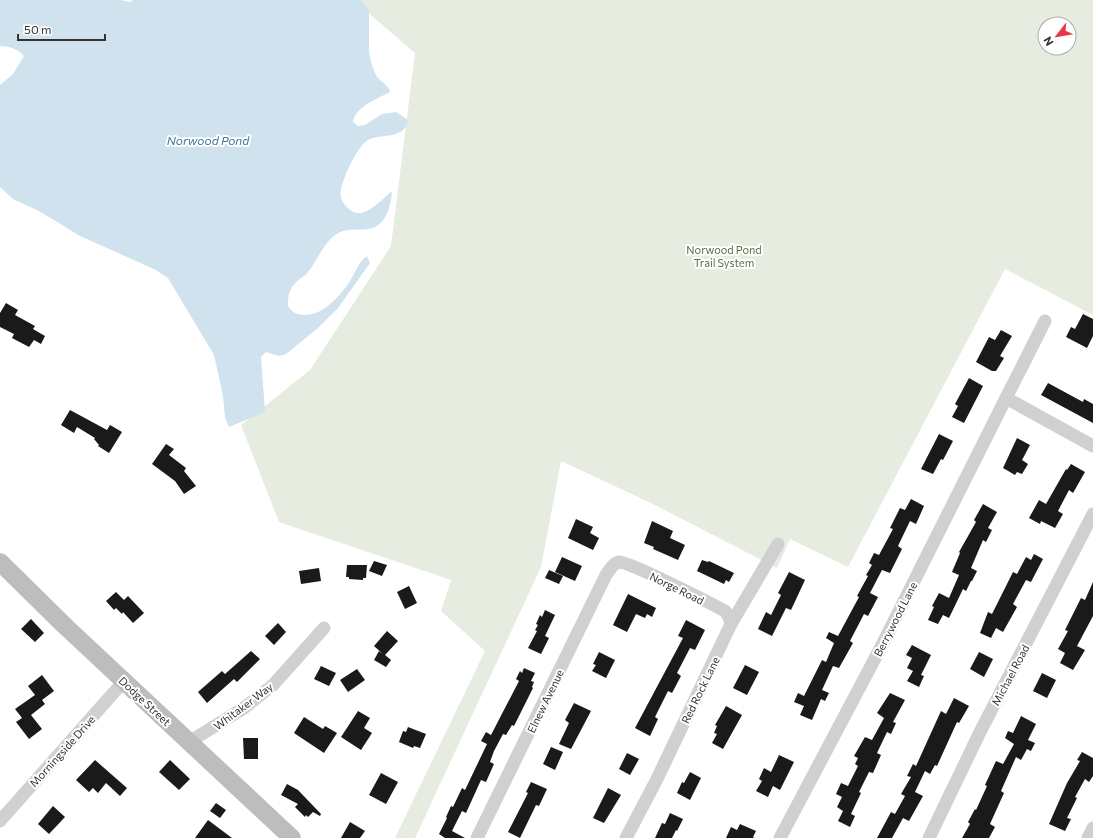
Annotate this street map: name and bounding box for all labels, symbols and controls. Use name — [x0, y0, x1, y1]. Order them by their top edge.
scale bar — [18, 16, 105, 42]
north arrow — [1037, 16, 1077, 56]
text: 50 m — [24, 22, 52, 36]
text: N — [1040, 35, 1056, 48]
water label: Norwood Pond — [167, 133, 250, 147]
park label: Norwood Pond Trail System — [686, 243, 762, 269]
street label: Norge Road — [648, 569, 706, 607]
street label: Berrywood Lane — [871, 579, 919, 658]
street label: Michael Road — [988, 642, 1032, 708]
street label: Red Rock Lane — [678, 654, 722, 725]
street label: Elnew Avenue — [524, 667, 566, 735]
street label: Dodge Street — [116, 674, 174, 729]
street label: Whitaker Way — [211, 679, 275, 732]
street label: Morningside Drive — [27, 712, 98, 789]

